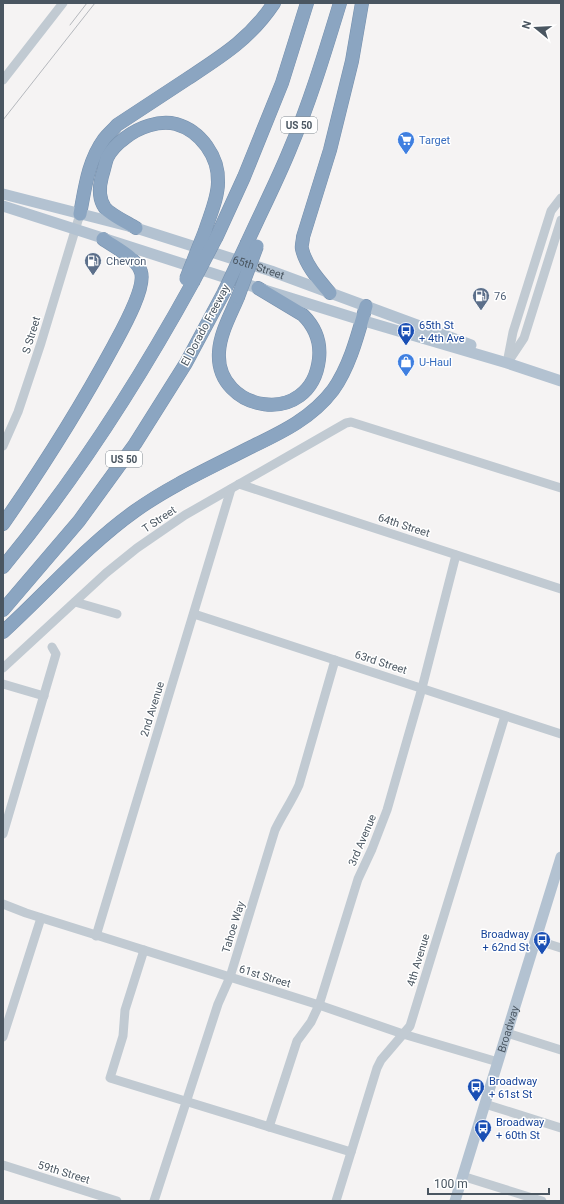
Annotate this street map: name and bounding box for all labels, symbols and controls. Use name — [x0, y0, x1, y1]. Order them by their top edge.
north arrow — [516, 8, 556, 48]
text: N — [520, 19, 534, 31]
road number: US 50 — [281, 117, 317, 133]
supermarket icon: Target — [396, 130, 416, 155]
place label: Target — [419, 134, 451, 147]
fuel station icon: Chevron — [83, 251, 103, 276]
street label: 65th Street — [231, 253, 287, 283]
place label: Chevron — [106, 255, 146, 268]
street label: El Dorado Freeway — [178, 282, 233, 368]
fuel station icon: 76 — [471, 286, 491, 311]
place label: 76 — [494, 290, 506, 303]
street label: S Street — [20, 315, 43, 355]
place label: 65th St + 4th Ave — [419, 319, 465, 345]
bus stop icon: 65th St + 4th Ave — [396, 321, 416, 346]
shop icon: U-Haul — [396, 352, 416, 377]
place label: U-Haul — [419, 356, 452, 369]
road number: US 50 — [106, 451, 142, 467]
street label: T Street — [140, 503, 179, 535]
street label: 64th Street — [376, 511, 432, 540]
street label: 63rd Street — [353, 648, 409, 677]
street label: 2nd Avenue — [138, 680, 167, 738]
street label: 3rd Avenue — [346, 812, 379, 868]
street label: Tahoe Way — [219, 899, 248, 955]
place label: Broadway + 62nd St — [481, 928, 530, 954]
bus stop icon: Broadway + 62nd St — [532, 930, 552, 955]
street label: 4th Avenue — [404, 932, 433, 988]
street label: 61st Street — [237, 962, 293, 991]
street label: Broadway — [495, 1003, 522, 1054]
place label: Broadway + 61st St — [489, 1075, 538, 1101]
bus stop icon: Broadway + 61st St — [466, 1077, 486, 1102]
place label: Broadway + 60th St — [496, 1116, 545, 1142]
bus stop icon: Broadway + 60th St — [473, 1118, 493, 1143]
street label: 59th Street — [36, 1158, 92, 1187]
scale bar — [428, 1170, 549, 1196]
text: 100 m — [434, 1177, 468, 1191]

